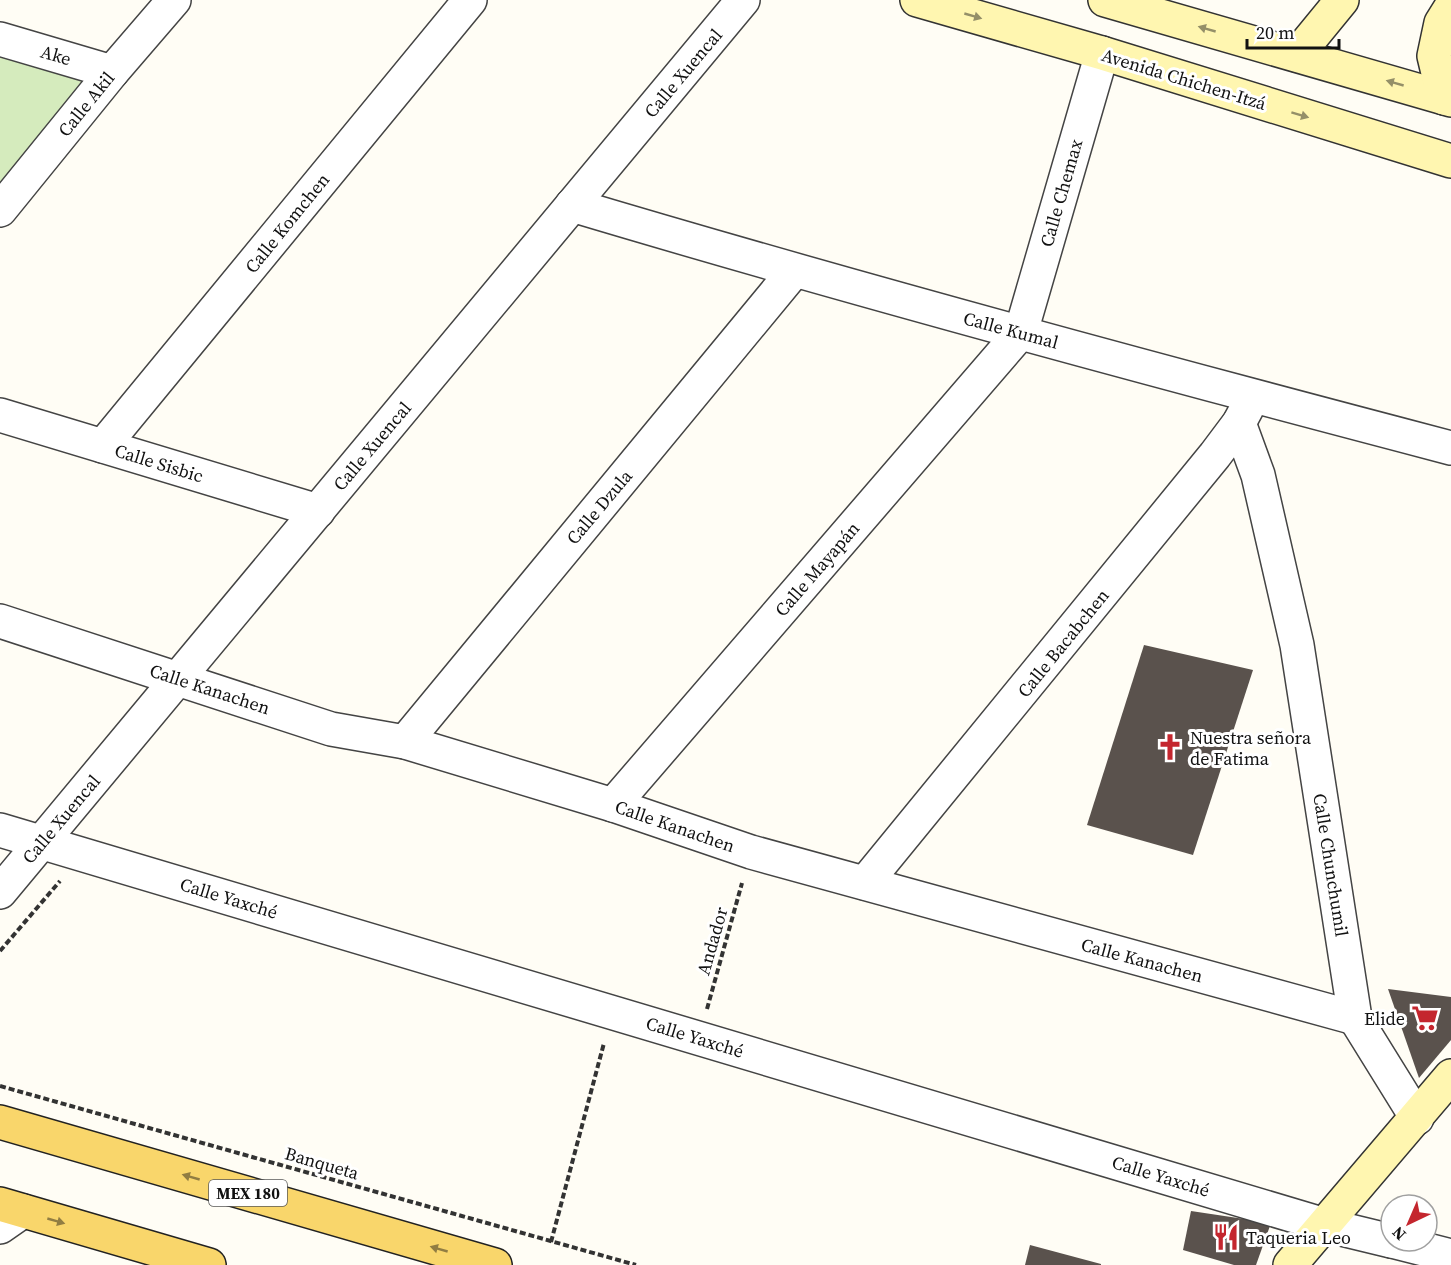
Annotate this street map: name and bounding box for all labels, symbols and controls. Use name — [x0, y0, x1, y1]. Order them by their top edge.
one-way arrow — [964, 12, 982, 21]
scale bar — [1247, 12, 1338, 50]
text: 20 m — [1256, 20, 1294, 45]
street label: Calle Xuencal — [638, 23, 728, 123]
one-way arrow — [1198, 24, 1216, 33]
street label: Ake — [38, 39, 74, 71]
street label: Avenida Chichen-Itzá — [1099, 42, 1270, 116]
street label: Calle Akil — [52, 66, 120, 142]
one-way arrow — [1386, 78, 1404, 87]
one-way arrow — [1292, 111, 1310, 120]
street label: Calle Chemax — [1034, 136, 1088, 250]
street label: Calle Komchen — [239, 168, 335, 278]
street label: Calle Kumal — [961, 305, 1061, 355]
street label: Calle Xuencal — [327, 396, 417, 496]
street label: Calle Sisbic — [112, 438, 207, 488]
street label: Calle Dzula — [560, 464, 638, 550]
street label: Calle Mayapán — [769, 516, 865, 622]
street label: Calle Bacabchen — [1011, 583, 1115, 703]
street label: Calle Kanachen — [147, 658, 273, 720]
place label: Nuestra señora de Fatima — [1190, 725, 1312, 771]
church icon: Nuestra señora de Fatima — [1155, 732, 1185, 762]
street label: Calle Xuencal — [16, 769, 106, 869]
street label: Calle Chunchumil — [1307, 791, 1355, 939]
street label: Calle Kanachen — [612, 794, 738, 858]
street label: Calle Yaxché — [177, 871, 281, 925]
street label: Andador — [690, 904, 734, 978]
street label: Calle Kanachen — [1078, 932, 1206, 988]
supermarket icon: Elide — [1410, 1003, 1440, 1033]
place label: Elide — [1364, 1006, 1405, 1031]
street label: Calle Yaxché — [643, 1010, 747, 1064]
street label: Banqueta — [282, 1141, 363, 1186]
street label: Calle Yaxché — [1109, 1149, 1213, 1203]
one-way arrow — [182, 1172, 200, 1181]
road number: MEX 180 — [209, 1180, 287, 1206]
north arrow — [1379, 1193, 1439, 1253]
one-way arrow — [47, 1217, 65, 1226]
restaurant icon: Taqueria Leo — [1211, 1222, 1241, 1252]
text: N — [1386, 1222, 1410, 1246]
place label: Taqueria Leo — [1246, 1225, 1351, 1250]
one-way arrow — [430, 1244, 448, 1253]

